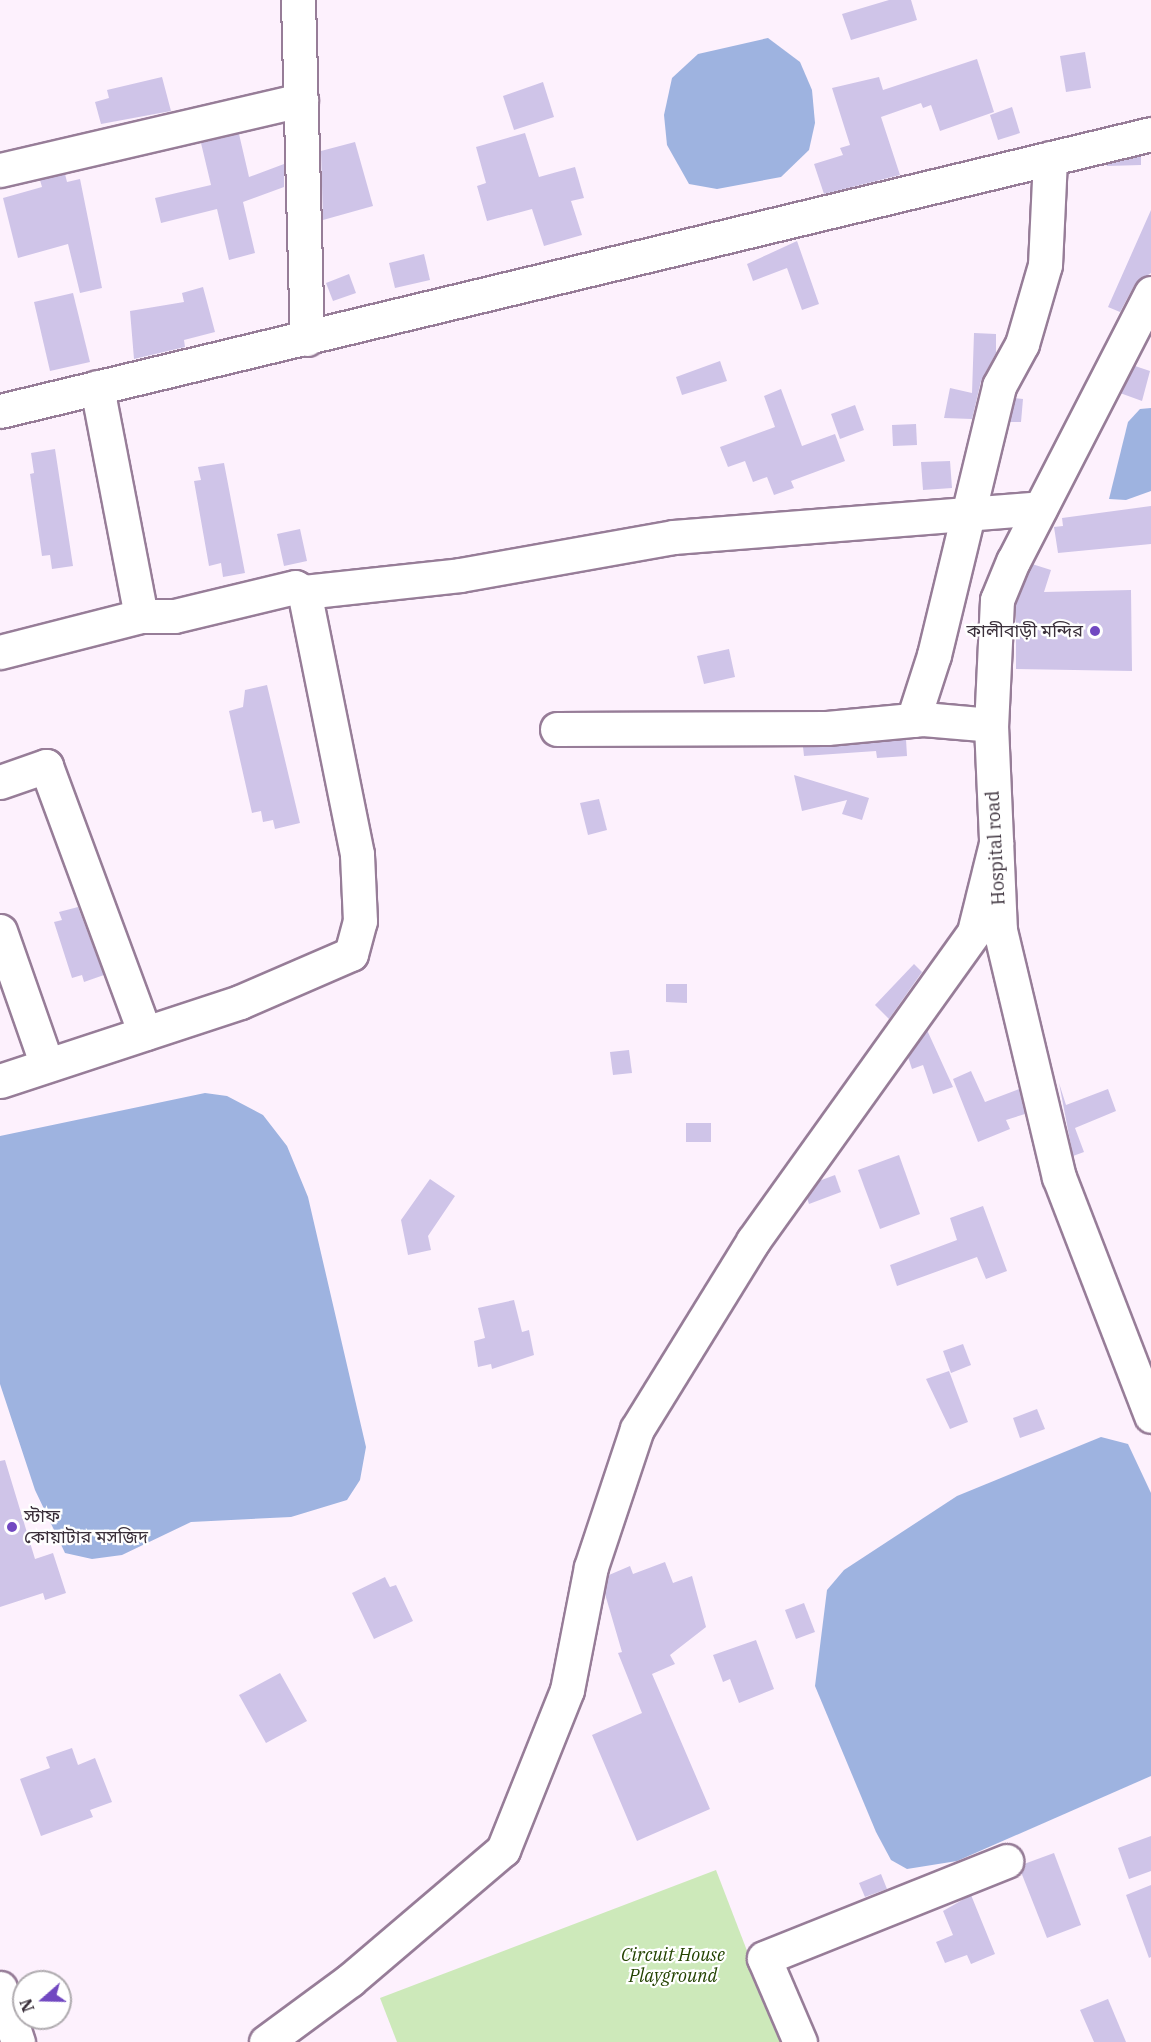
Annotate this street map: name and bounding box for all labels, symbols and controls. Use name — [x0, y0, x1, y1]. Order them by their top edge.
place label: কালীবাড়ী মন্দির — [967, 620, 1083, 642]
marker: কালীবাড়ী মন্দির — [1088, 624, 1102, 638]
street label: Hospital road — [982, 790, 1010, 906]
place label: স্টাফ কোয়াটার মসজিদ — [24, 1506, 148, 1549]
marker: স্টাফ কোয়াটার মসজিদ — [5, 1520, 19, 1534]
park label: Circuit House Playground — [621, 1945, 725, 1988]
north arrow — [12, 1970, 72, 2030]
text: N — [15, 1996, 39, 2015]

